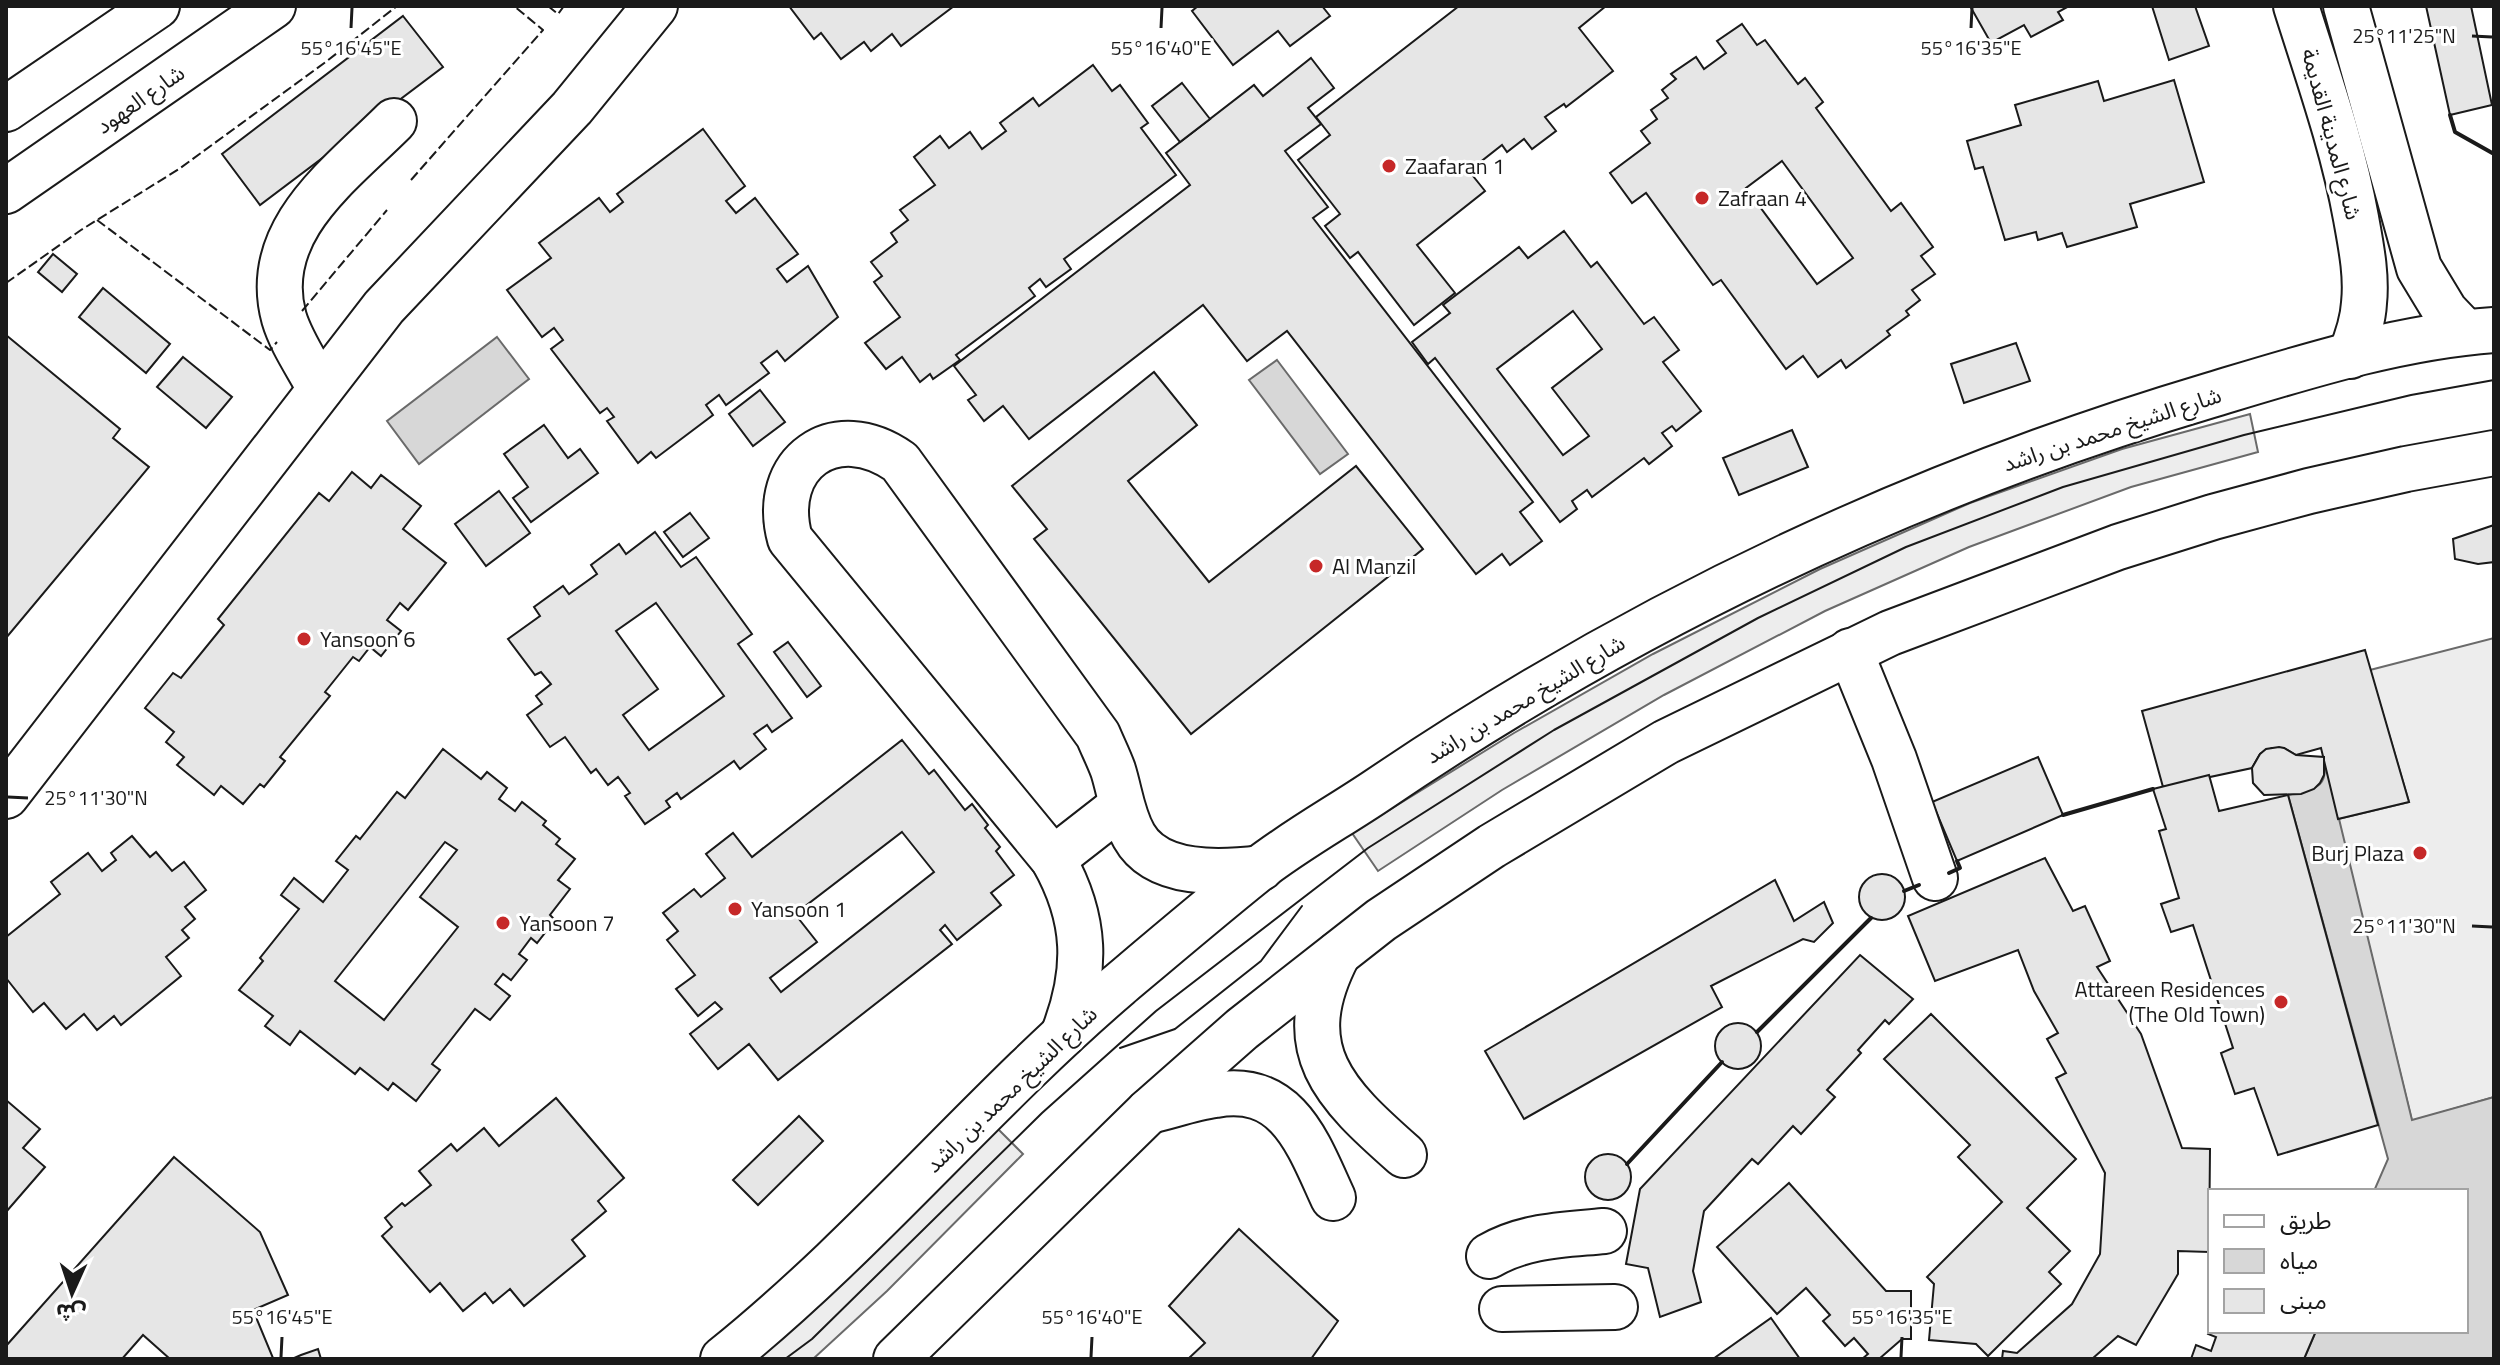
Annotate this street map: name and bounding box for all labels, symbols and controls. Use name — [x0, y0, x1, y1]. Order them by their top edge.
text: 25°11'25"N — [2352, 20, 2456, 51]
text: 55°16'45"E — [300, 32, 402, 63]
text: 55°16'40"E — [1110, 32, 1212, 63]
text: 55°16'35"E — [1920, 32, 2022, 63]
street label: شارع المدينة القديمة — [2293, 44, 2371, 224]
street label: شارع العهود — [88, 56, 192, 142]
place label: Zaafaran 1 — [1405, 149, 1505, 183]
marker: Zaafaran 1 — [1380, 157, 1398, 175]
place label: Zafraan 4 — [1718, 181, 1807, 215]
marker: Zafraan 4 — [1693, 189, 1711, 207]
street label: شارع الشيخ محمد بن راشد — [1998, 378, 2226, 480]
place label: Al Manzil — [1332, 549, 1416, 583]
marker: Al Manzil — [1307, 557, 1325, 575]
place label: Yansoon 6 — [320, 622, 416, 656]
street label: شارع الشيخ محمد بن راشد — [1419, 626, 1631, 772]
marker: Yansoon 6 — [295, 630, 313, 648]
text: 25°11'30"N — [44, 782, 148, 813]
place label: Burj Plaza — [2311, 836, 2404, 870]
marker: Burj Plaza — [2411, 844, 2429, 862]
place label: Yansoon 1 — [751, 892, 847, 926]
marker: Yansoon 1 — [726, 900, 744, 918]
place label: Yansoon 7 — [519, 906, 615, 940]
text: 25°11'30"N — [2352, 910, 2456, 941]
marker: Yansoon 7 — [494, 914, 512, 932]
place label: Attareen Residences (The Old Town) — [2075, 972, 2265, 1031]
marker: Attareen Residences (The Old Town) — [2272, 993, 2290, 1011]
street label: شارع الشيخ محمد بن راشد — [917, 998, 1105, 1180]
legend — [2208, 1189, 2468, 1333]
text: طريق — [2280, 1202, 2332, 1238]
text: مياه — [2280, 1242, 2318, 1278]
north arrow — [32, 1253, 112, 1333]
text: مبنى — [2280, 1282, 2327, 1318]
text: ش — [55, 1295, 87, 1331]
text: 55°16'45"E — [231, 1301, 333, 1332]
text: 55°16'40"E — [1041, 1301, 1143, 1332]
text: 55°16'35"E — [1851, 1301, 1953, 1332]

